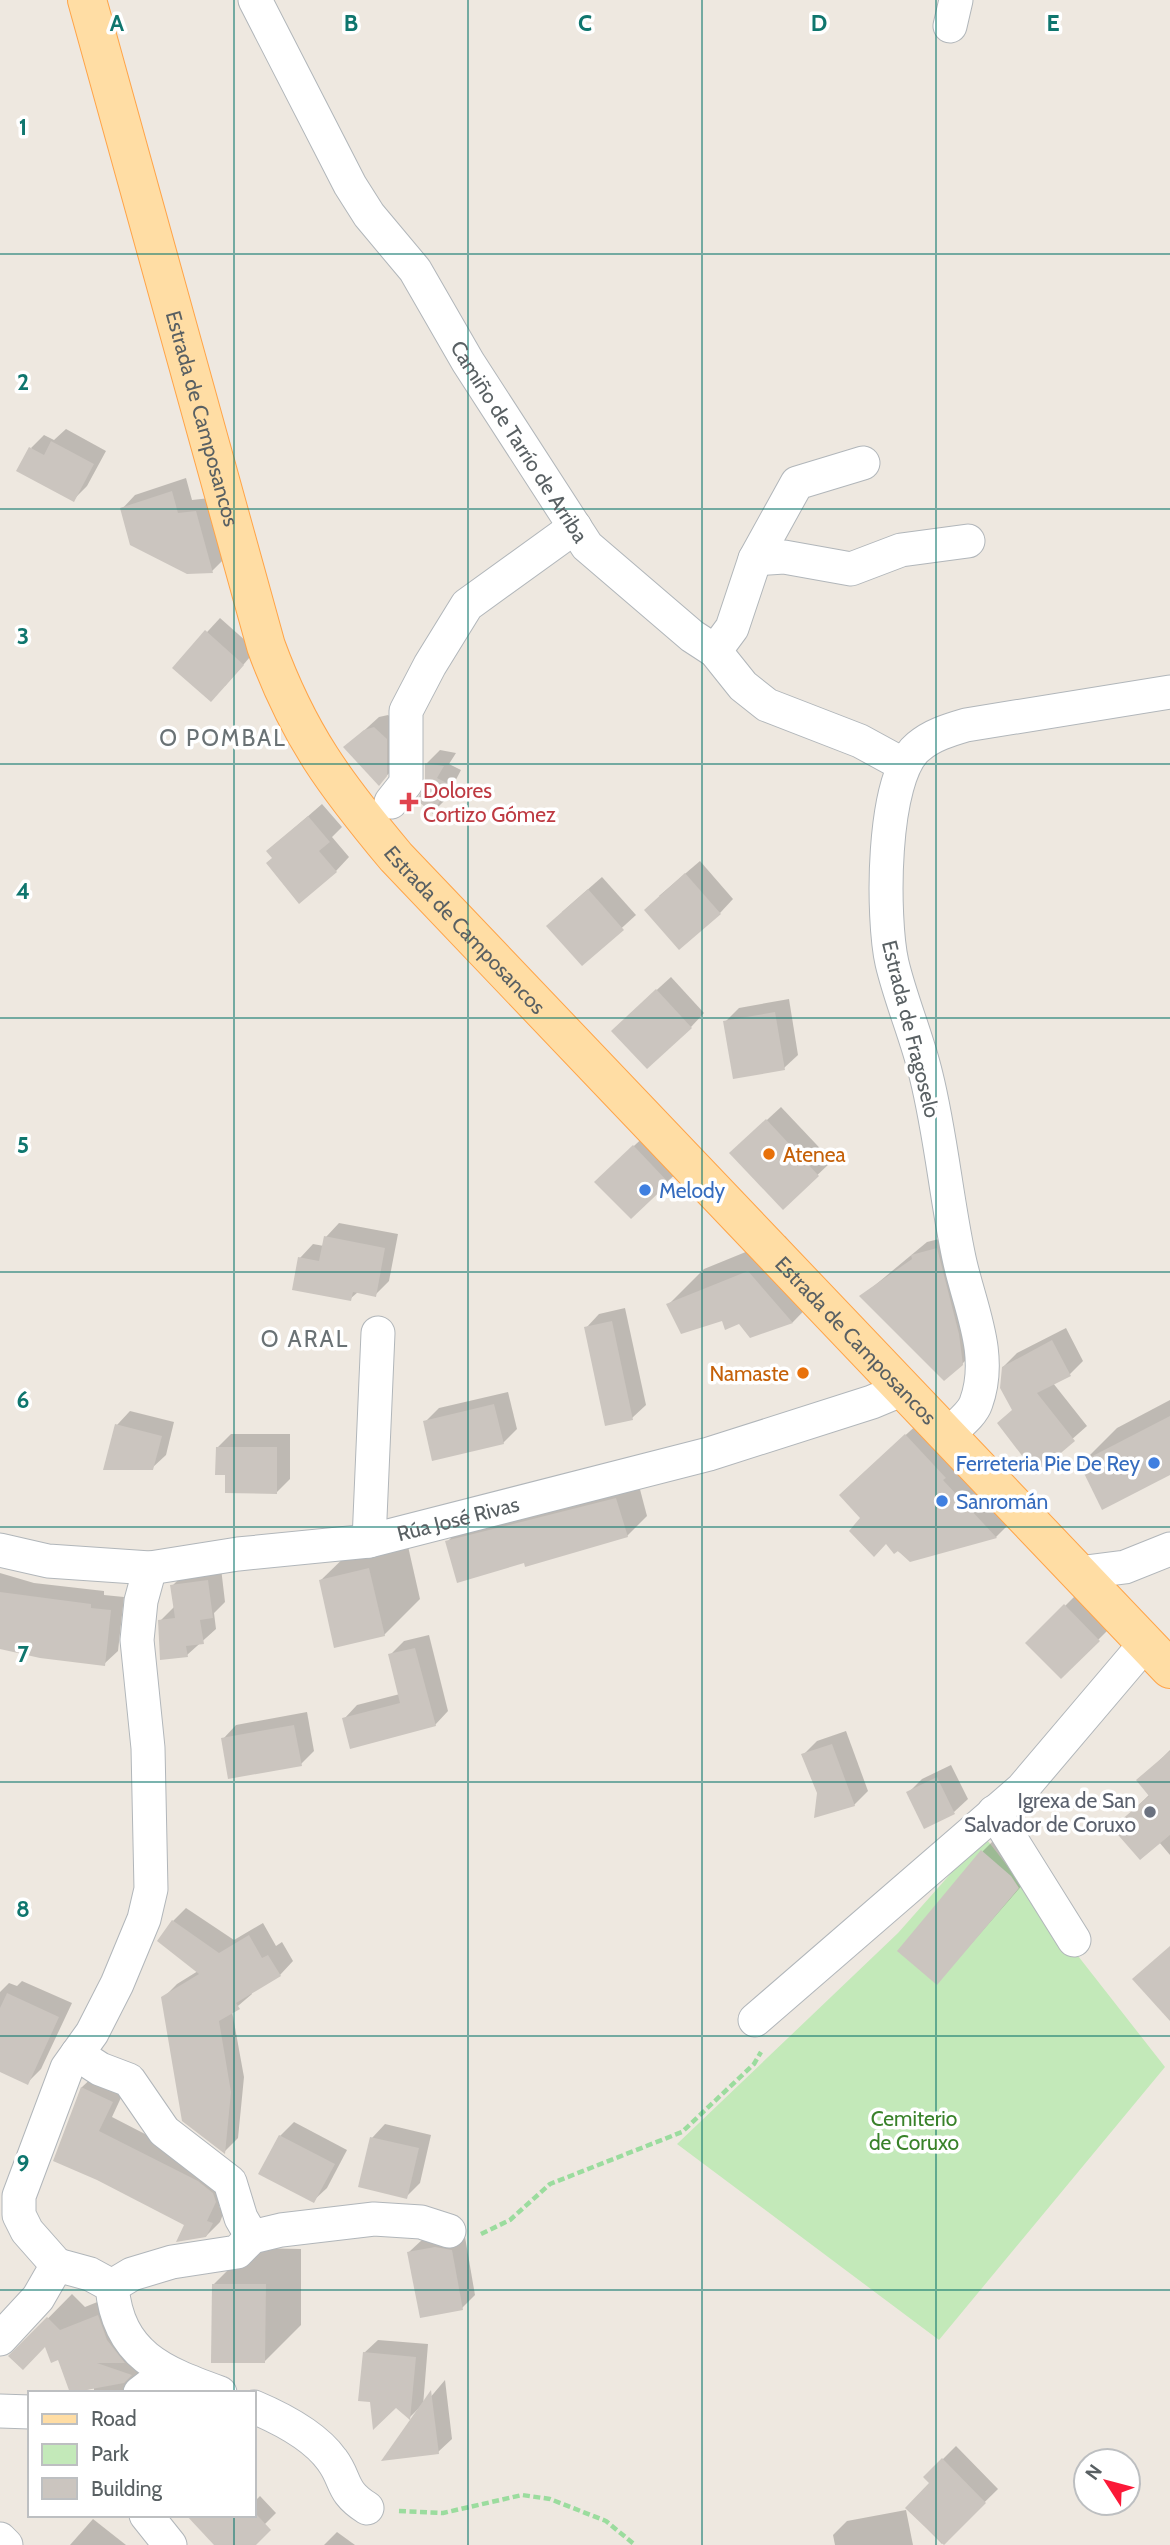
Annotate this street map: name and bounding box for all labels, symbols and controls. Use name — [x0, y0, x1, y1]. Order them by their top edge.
text: A — [110, 9, 125, 37]
text: B — [344, 9, 358, 37]
text: C — [578, 9, 592, 37]
text: D — [811, 9, 827, 37]
text: E — [1046, 9, 1060, 37]
text: 1 — [19, 113, 27, 141]
street label: Estrada de Camposancos — [161, 308, 245, 529]
street label: Camiño de Tarrío de Arriba — [446, 336, 594, 547]
text: 2 — [17, 368, 29, 396]
text: 3 — [17, 622, 29, 650]
district label: O POMBAL — [159, 724, 287, 752]
place label: Dolores Cortizo Gómez — [423, 778, 556, 827]
marker: Dolores Cortizo Gómez — [401, 794, 417, 810]
street label: Estrada de Camposancos — [379, 840, 551, 1019]
text: 4 — [16, 877, 30, 905]
street label: Estrada de Fragoselo — [877, 938, 945, 1120]
text: 5 — [17, 1131, 29, 1159]
place label: Atenea — [783, 1142, 846, 1167]
marker: Atenea — [761, 1146, 777, 1162]
place label: Melody — [659, 1178, 726, 1203]
marker: Melody — [637, 1182, 653, 1198]
street label: Estrada de Camposancos — [771, 1251, 942, 1429]
district label: O ARAL — [261, 1325, 349, 1353]
place label: Namaste — [709, 1361, 789, 1386]
marker: Namaste — [795, 1365, 811, 1381]
text: 6 — [17, 1386, 29, 1414]
place label: Ferreteria Pie De Rey — [956, 1451, 1140, 1476]
marker: Ferreteria Pie De Rey — [1146, 1455, 1162, 1471]
place label: Sanromán — [956, 1489, 1048, 1514]
street label: Rúa José Rivas — [394, 1491, 522, 1546]
marker: Sanromán — [934, 1493, 950, 1509]
text: 7 — [17, 1640, 29, 1668]
place label: Igrexa de San Salvador de Coruxo — [964, 1788, 1136, 1837]
marker: Igrexa de San Salvador de Coruxo — [1142, 1804, 1158, 1820]
text: 8 — [16, 1895, 30, 1923]
park label: Cemiterio de Coruxo — [869, 2106, 959, 2155]
text: 9 — [17, 2149, 29, 2177]
legend — [28, 2391, 256, 2517]
text: Road — [91, 2406, 137, 2431]
text: Park — [91, 2441, 129, 2466]
north arrow — [1072, 2447, 1142, 2517]
text: N — [1080, 2460, 1107, 2484]
text: Building — [91, 2476, 163, 2501]

